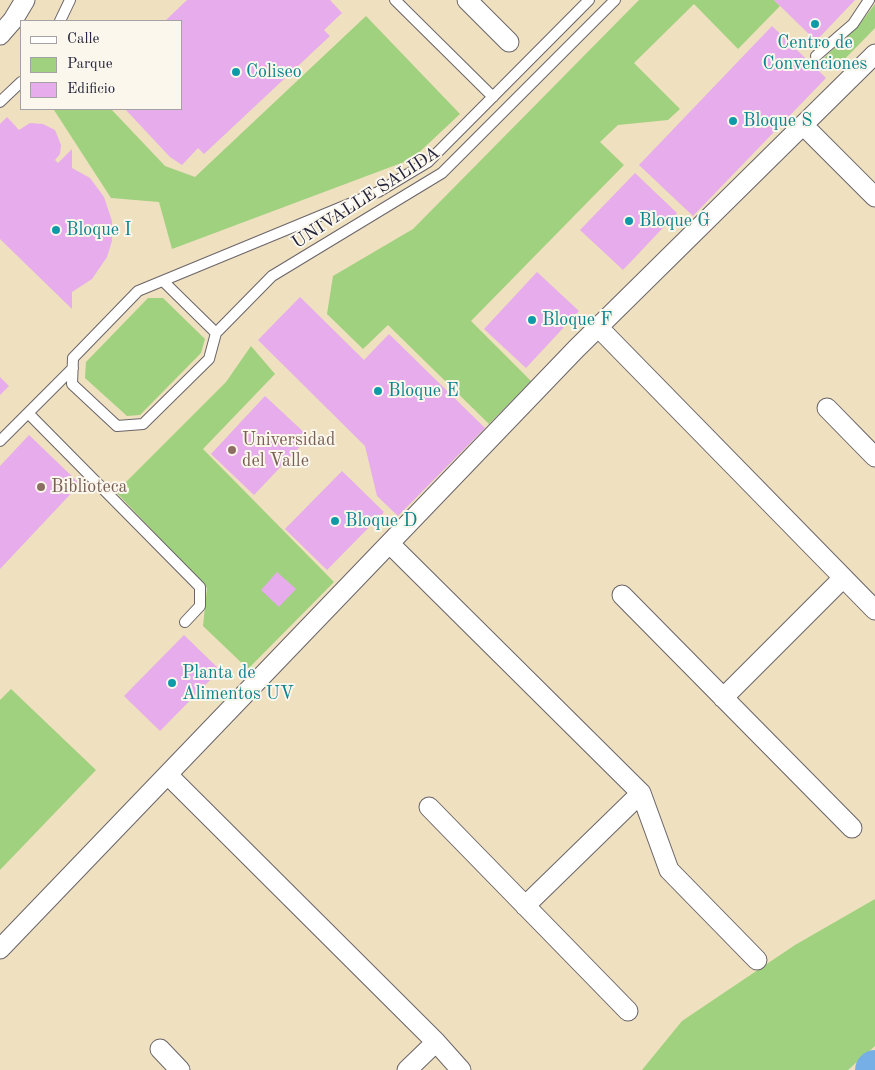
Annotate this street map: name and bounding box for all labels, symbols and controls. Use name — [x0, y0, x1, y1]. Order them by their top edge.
marker: Centro de Convenciones — [809, 18, 821, 30]
legend — [20, 20, 182, 110]
text: Calle — [67, 32, 99, 47]
place label: Centro de Convenciones — [763, 32, 867, 74]
text: Parque — [67, 57, 113, 72]
place label: Coliseo — [246, 61, 302, 83]
marker: Coliseo — [230, 66, 242, 78]
text: Edificio — [67, 82, 115, 97]
place label: Bloque S — [743, 110, 812, 132]
marker: Bloque S — [727, 115, 739, 127]
street label: UNIVALLE SALIDA — [288, 142, 444, 254]
place label: Bloque G — [639, 210, 710, 232]
marker: Bloque G — [623, 215, 635, 227]
place label: Bloque I — [66, 219, 131, 241]
marker: Bloque I — [50, 224, 62, 236]
place label: Bloque F — [542, 309, 612, 331]
marker: Bloque F — [526, 314, 538, 326]
place label: Bloque E — [388, 380, 459, 402]
marker: Bloque E — [372, 385, 384, 397]
place label: Universidad del Valle — [242, 429, 335, 472]
marker: Universidad del Valle — [226, 444, 238, 456]
place label: Biblioteca — [51, 476, 127, 498]
marker: Biblioteca — [35, 481, 47, 493]
place label: Bloque D — [345, 510, 417, 532]
marker: Bloque D — [329, 515, 341, 527]
place label: Planta de Alimentos UV — [182, 662, 294, 704]
marker: Planta de Alimentos UV — [166, 677, 178, 689]

